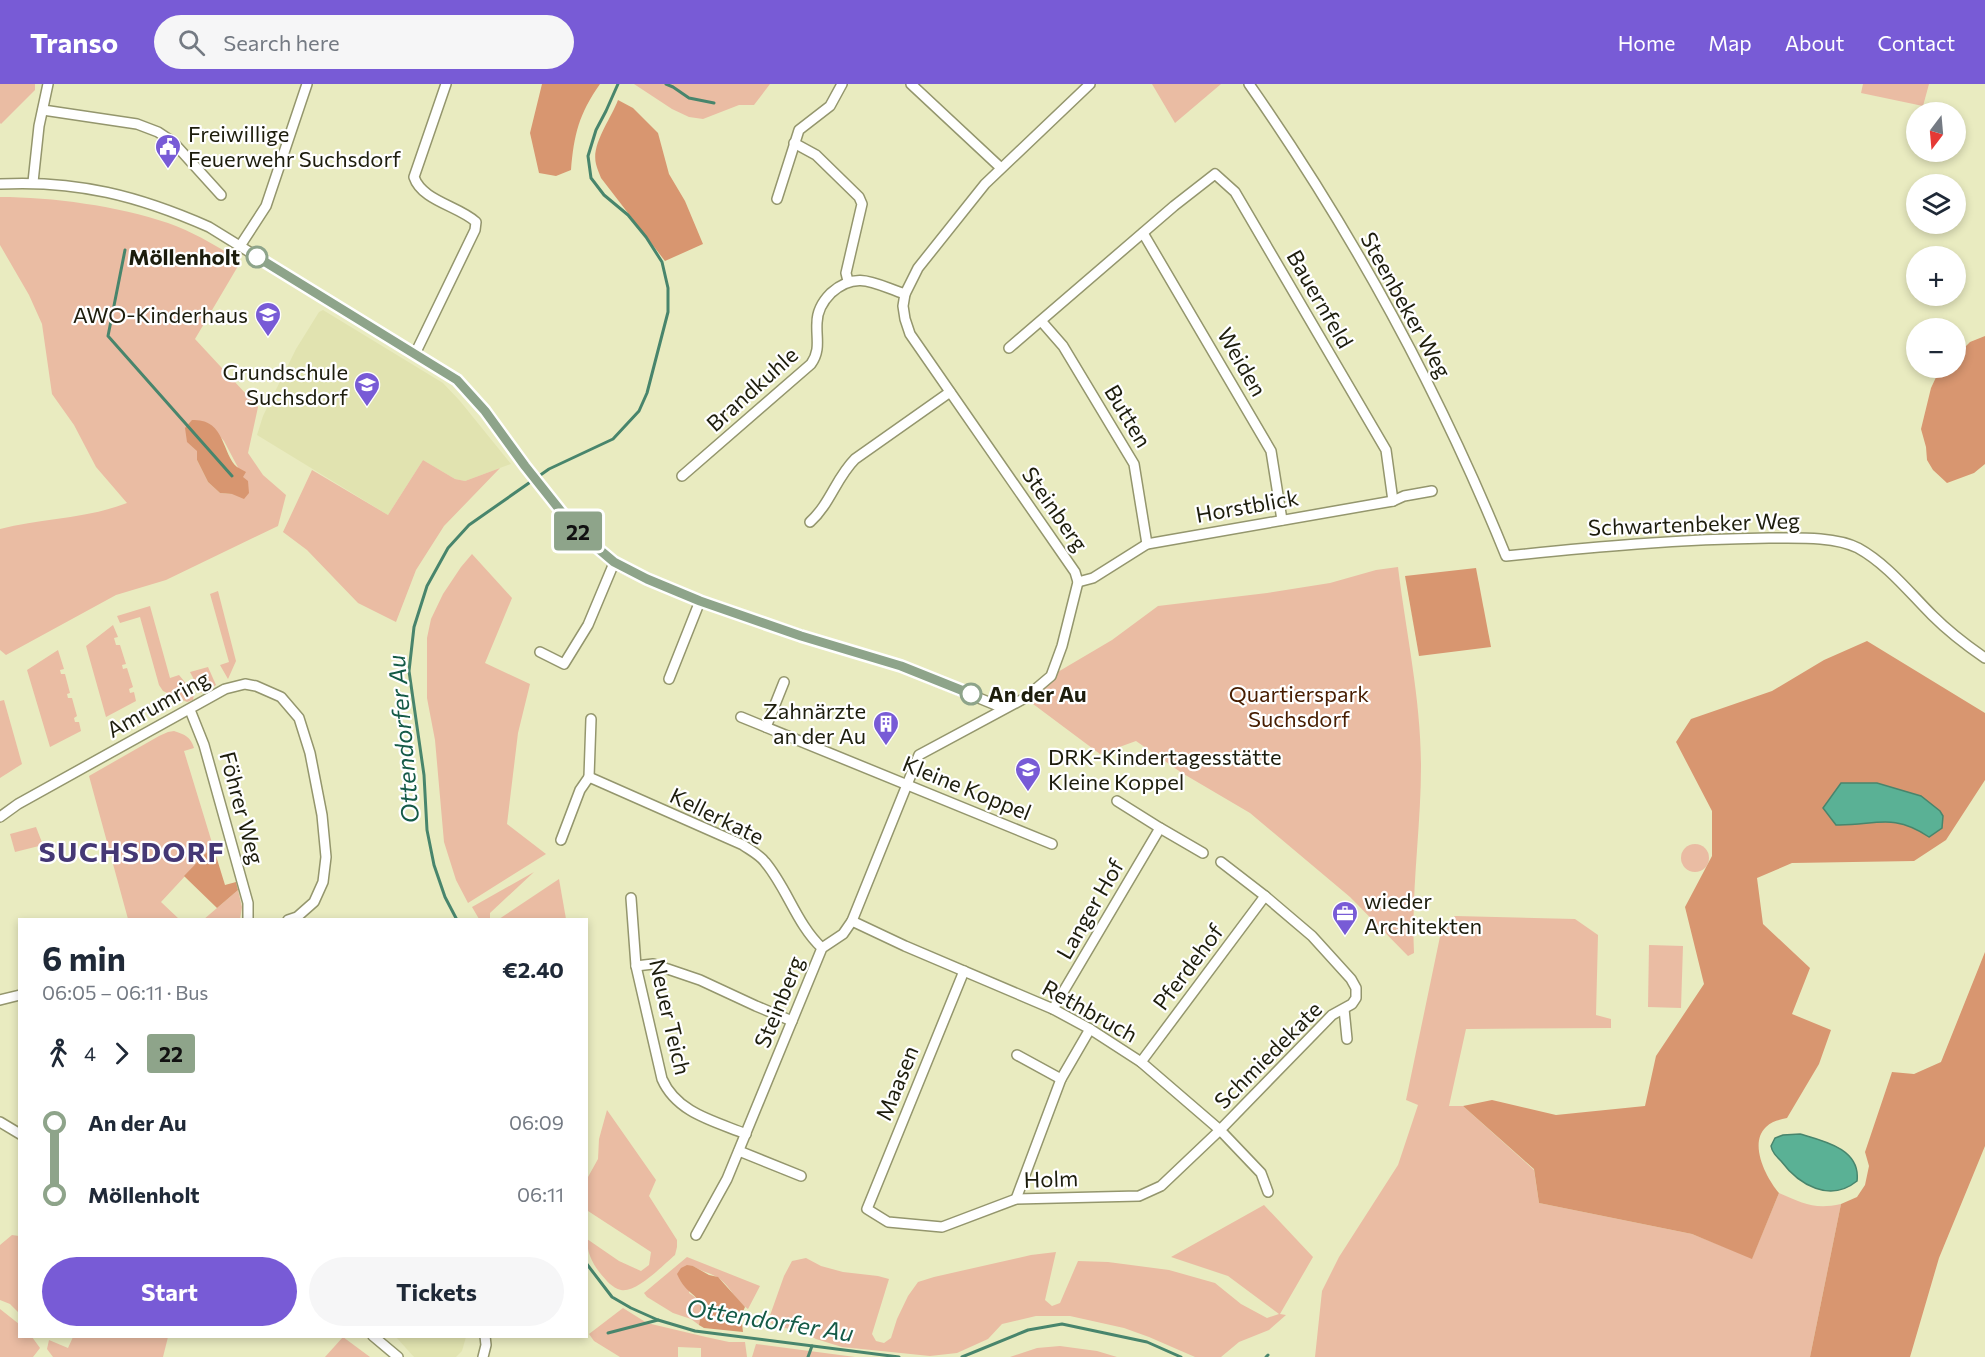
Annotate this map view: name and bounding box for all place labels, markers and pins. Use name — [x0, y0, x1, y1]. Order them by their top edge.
place label: Freiwillige Feuerwehr Suchsdorf — [188, 120, 401, 172]
public building icon: Freiwillige Feuerwehr Suchsdorf — [153, 132, 183, 170]
place label: Möllenholt — [128, 243, 240, 270]
marker: Möllenholt — [246, 246, 268, 268]
school or university icon: AWO-Kinderhaus — [253, 300, 283, 338]
place label: AWO-Kinderhaus — [73, 301, 248, 328]
place label: Grundschule Suchsdorf — [223, 358, 348, 410]
school or university icon: Grundschule Suchsdorf — [352, 370, 382, 408]
place label: An der Au — [988, 680, 1087, 707]
marker: An der Au — [960, 683, 982, 705]
place label: Zahnärzte an der Au — [763, 697, 866, 749]
building icon: Zahnärzte an der Au — [871, 709, 901, 747]
place label: DRK-Kindertagesstätte Kleine Koppel — [1048, 743, 1282, 795]
school or university icon: DRK-Kindertagesstätte Kleine Koppel — [1013, 755, 1043, 793]
place label: wieder Architekten — [1364, 887, 1482, 939]
office icon: wieder Architekten — [1330, 899, 1360, 937]

